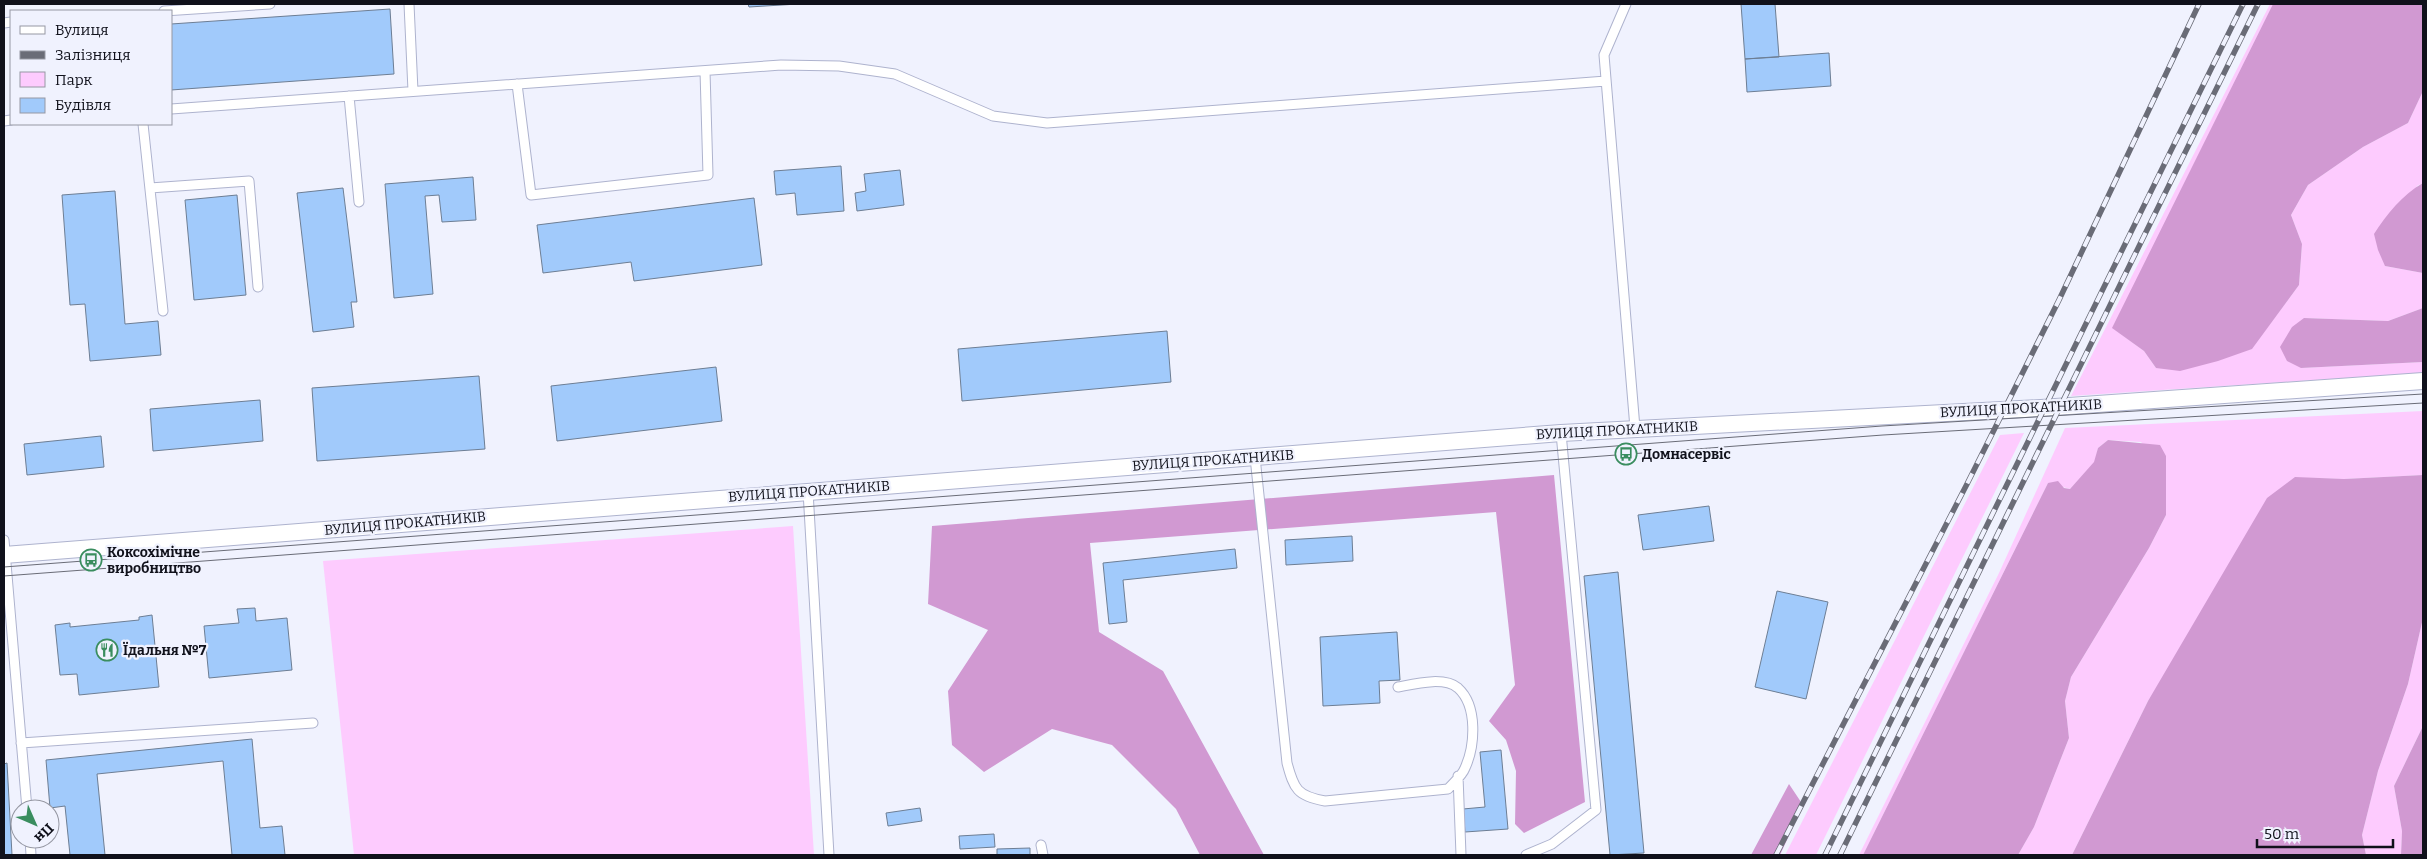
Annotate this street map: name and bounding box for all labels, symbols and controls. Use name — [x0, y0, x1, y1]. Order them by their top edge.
legend — [10, 10, 172, 125]
text: Вулиця — [55, 21, 109, 39]
text: Залізниця — [55, 46, 130, 64]
text: Парк — [55, 71, 93, 89]
text: Будівля — [55, 96, 111, 114]
street label: ВУЛИЦЯ ПРОКАТНИКІВ — [1940, 396, 2102, 421]
street label: ВУЛИЦЯ ПРОКАТНИКІВ — [1536, 418, 1698, 443]
bus stop icon: Домнасервіс — [1614, 442, 1638, 466]
street label: ВУЛИЦЯ ПРОКАТНИКІВ — [1132, 446, 1295, 475]
place label: Домнасервіс — [1642, 446, 1731, 463]
street label: ВУЛИЦЯ ПРОКАТНИКІВ — [728, 477, 891, 506]
street label: ВУЛИЦЯ ПРОКАТНИКІВ — [324, 508, 487, 539]
place label: Коксохімічне виробництво — [107, 544, 201, 577]
bus stop icon: Коксохімічне виробництво — [79, 548, 103, 572]
restaurant icon: Їдальня №7 — [95, 638, 119, 662]
place label: Їдальня №7 — [123, 641, 207, 659]
north arrow — [10, 799, 60, 849]
scale bar — [2257, 816, 2393, 848]
text: Пн — [31, 820, 57, 846]
text: 50 m — [2264, 825, 2300, 843]

